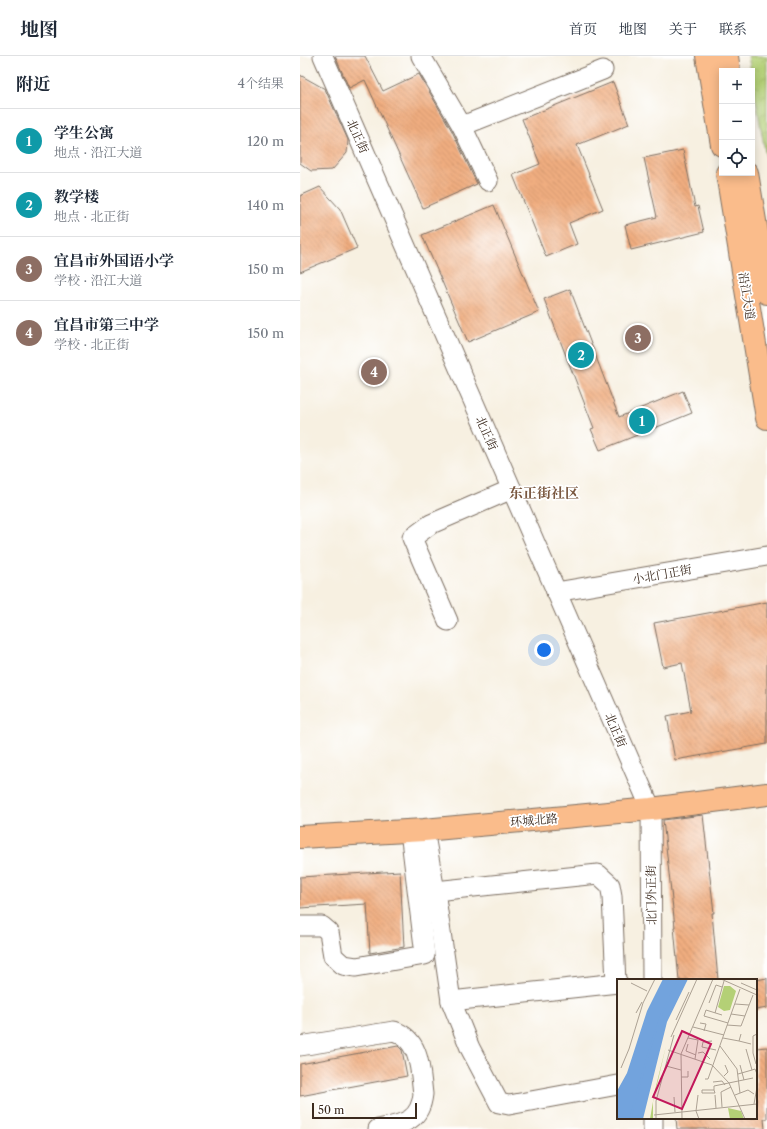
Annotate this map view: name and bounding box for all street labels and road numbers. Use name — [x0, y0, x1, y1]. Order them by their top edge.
street label: 北正街 — [344, 116, 373, 156]
street label: 沿江大道 — [736, 271, 758, 321]
street label: 北正街 — [473, 413, 502, 453]
street label: 小北门正街 — [631, 561, 694, 587]
street label: 北正街 — [602, 710, 630, 750]
street label: 环城北路 — [509, 810, 559, 830]
street label: 北门外正街 — [643, 864, 659, 925]

